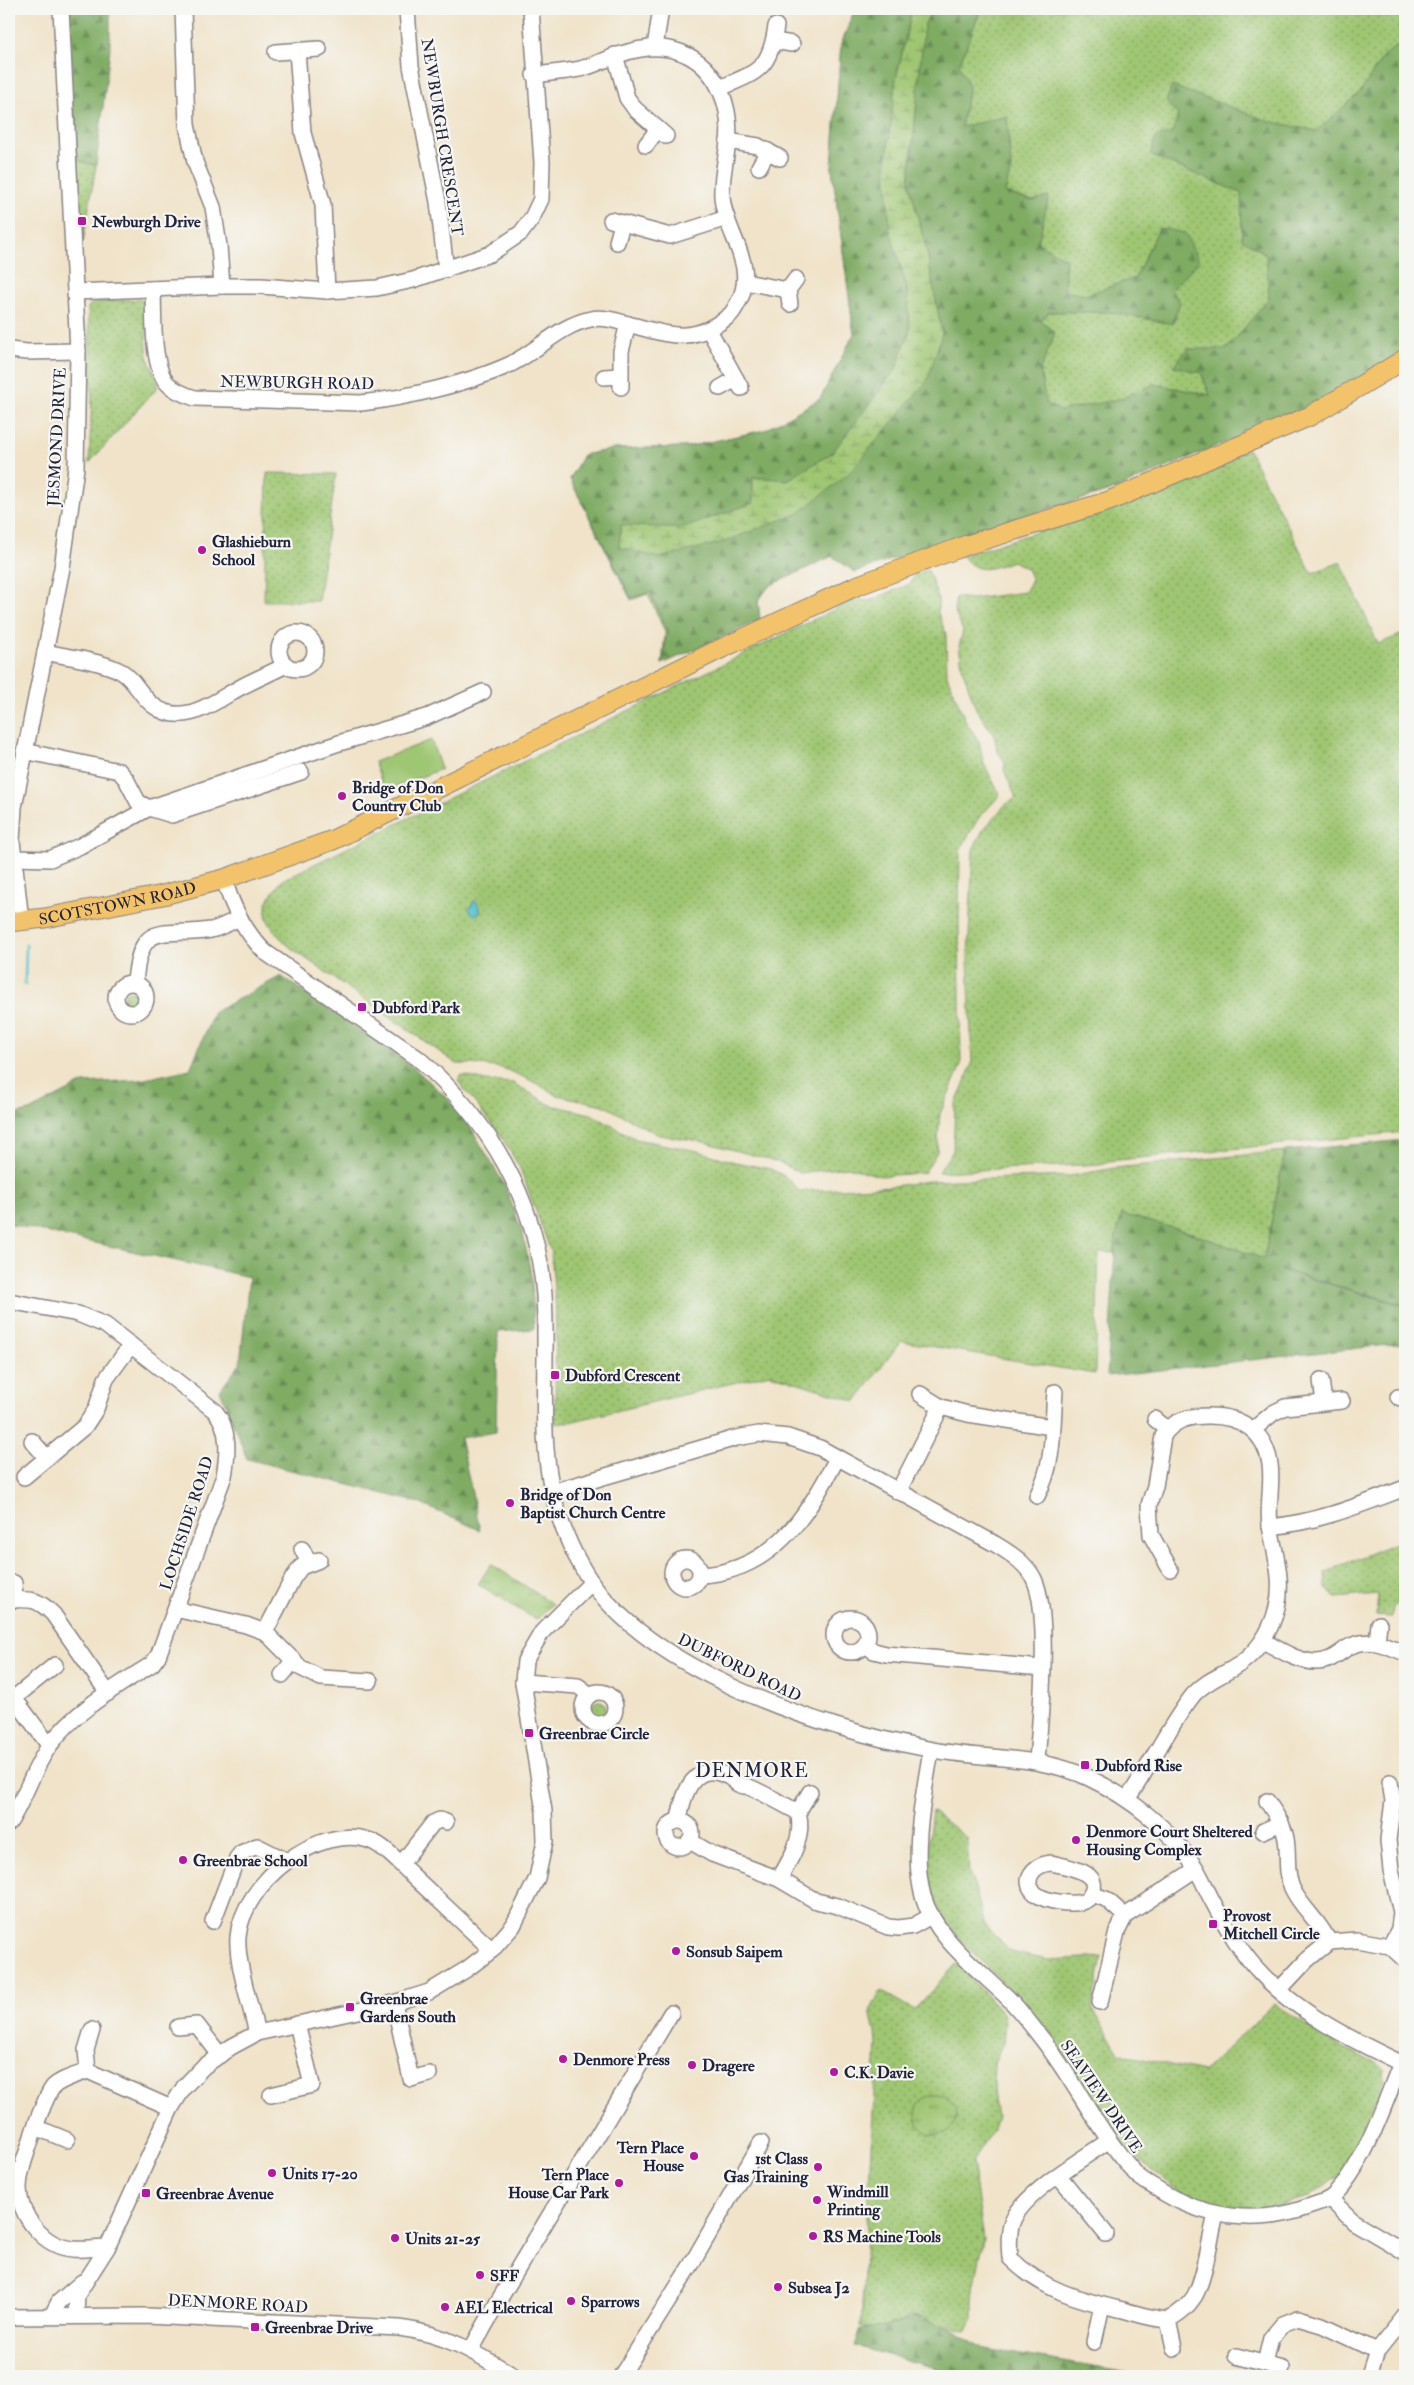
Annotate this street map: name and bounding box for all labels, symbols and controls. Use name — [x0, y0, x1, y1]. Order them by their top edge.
street label: NEWBURGH CRESCENT — [416, 37, 468, 238]
place label: Newburgh Drive — [91, 212, 201, 233]
marker: Newburgh Drive — [76, 215, 88, 227]
street label: JESMOND DRIVE — [43, 367, 72, 508]
street label: NEWBURGH ROAD — [220, 372, 374, 394]
place label: Glashieburn School — [212, 532, 292, 570]
marker: Glashieburn School — [196, 544, 208, 556]
place label: Bridge of Don Country Club — [352, 778, 444, 817]
marker: Bridge of Don Country Club — [336, 790, 348, 802]
street label: SCOTSTOWN ROAD — [38, 878, 198, 930]
place label: Dubford Park — [372, 998, 460, 1018]
marker: Dubford Park — [356, 1001, 368, 1013]
place label: Dubford Crescent — [565, 1366, 681, 1386]
marker: Dubford Crescent — [549, 1369, 561, 1381]
street label: LOCHSIDE ROAD — [156, 1454, 218, 1593]
place label: Bridge of Don Baptist Church Centre — [520, 1485, 666, 1524]
marker: Bridge of Don Baptist Church Centre — [504, 1497, 516, 1509]
street label: DUBFORD ROAD — [675, 1629, 804, 1706]
place label: Greenbrae Circle — [539, 1724, 650, 1744]
marker: Greenbrae Circle — [523, 1727, 535, 1739]
place label: Dubford Rise — [1095, 1756, 1182, 1776]
district label: DENMORE — [695, 1759, 809, 1783]
marker: Dubford Rise — [1079, 1759, 1091, 1771]
place label: Denmore Court Sheltered Housing Complex — [1086, 1822, 1253, 1861]
marker: Denmore Court Sheltered Housing Complex — [1070, 1834, 1082, 1846]
place label: Greenbrae School — [193, 1851, 308, 1871]
marker: Greenbrae School — [177, 1854, 189, 1866]
place label: Provost Mitchell Circle — [1222, 1906, 1320, 1944]
marker: Provost Mitchell Circle — [1207, 1918, 1219, 1930]
place label: Sonsub Saipem — [686, 1942, 783, 1963]
marker: Sonsub Saipem — [670, 1945, 682, 1957]
place label: Greenbrae Gardens South — [360, 1989, 457, 2027]
marker: Greenbrae Gardens South — [344, 2001, 356, 2013]
street label: SEAVIEW DRIVE — [1056, 2036, 1146, 2157]
place label: Denmore Press — [573, 2050, 670, 2070]
marker: Denmore Press — [557, 2053, 569, 2065]
place label: Dragere — [702, 2056, 755, 2077]
marker: Dragere — [686, 2059, 698, 2071]
place label: C.K. Davie — [844, 2063, 914, 2083]
marker: C.K. Davie — [828, 2066, 840, 2078]
place label: Tern Place House — [616, 2138, 684, 2176]
place label: 1st Class Gas Training — [724, 2149, 809, 2188]
marker: Tern Place House — [688, 2150, 700, 2162]
marker: 1st Class Gas Training — [812, 2161, 824, 2173]
place label: Units 17-20 — [282, 2164, 358, 2184]
place label: Tern Place House Car Park — [508, 2165, 609, 2203]
marker: Units 17-20 — [266, 2167, 278, 2179]
marker: Tern Place House Car Park — [613, 2177, 625, 2189]
place label: Windmill Printing — [826, 2182, 889, 2221]
place label: Greenbrae Avenue — [156, 2184, 274, 2204]
marker: Greenbrae Avenue — [140, 2187, 152, 2199]
marker: Windmill Printing — [811, 2194, 823, 2206]
place label: RS Machine Tools — [823, 2227, 941, 2247]
place label: Units 21-25 — [405, 2229, 481, 2249]
marker: RS Machine Tools — [807, 2230, 819, 2242]
marker: Units 21-25 — [389, 2232, 401, 2244]
place label: SFF — [490, 2266, 519, 2286]
marker: SFF — [474, 2269, 486, 2281]
place label: Subsea J2 — [788, 2278, 850, 2299]
marker: Subsea J2 — [772, 2281, 784, 2293]
street label: DENMORE ROAD — [167, 2290, 309, 2318]
place label: Sparrows — [581, 2292, 640, 2313]
marker: Sparrows — [565, 2295, 577, 2307]
place label: AEL Electrical — [454, 2298, 554, 2318]
marker: AEL Electrical — [439, 2301, 451, 2313]
place label: Greenbrae Drive — [265, 2318, 373, 2338]
marker: Greenbrae Drive — [249, 2321, 261, 2333]

